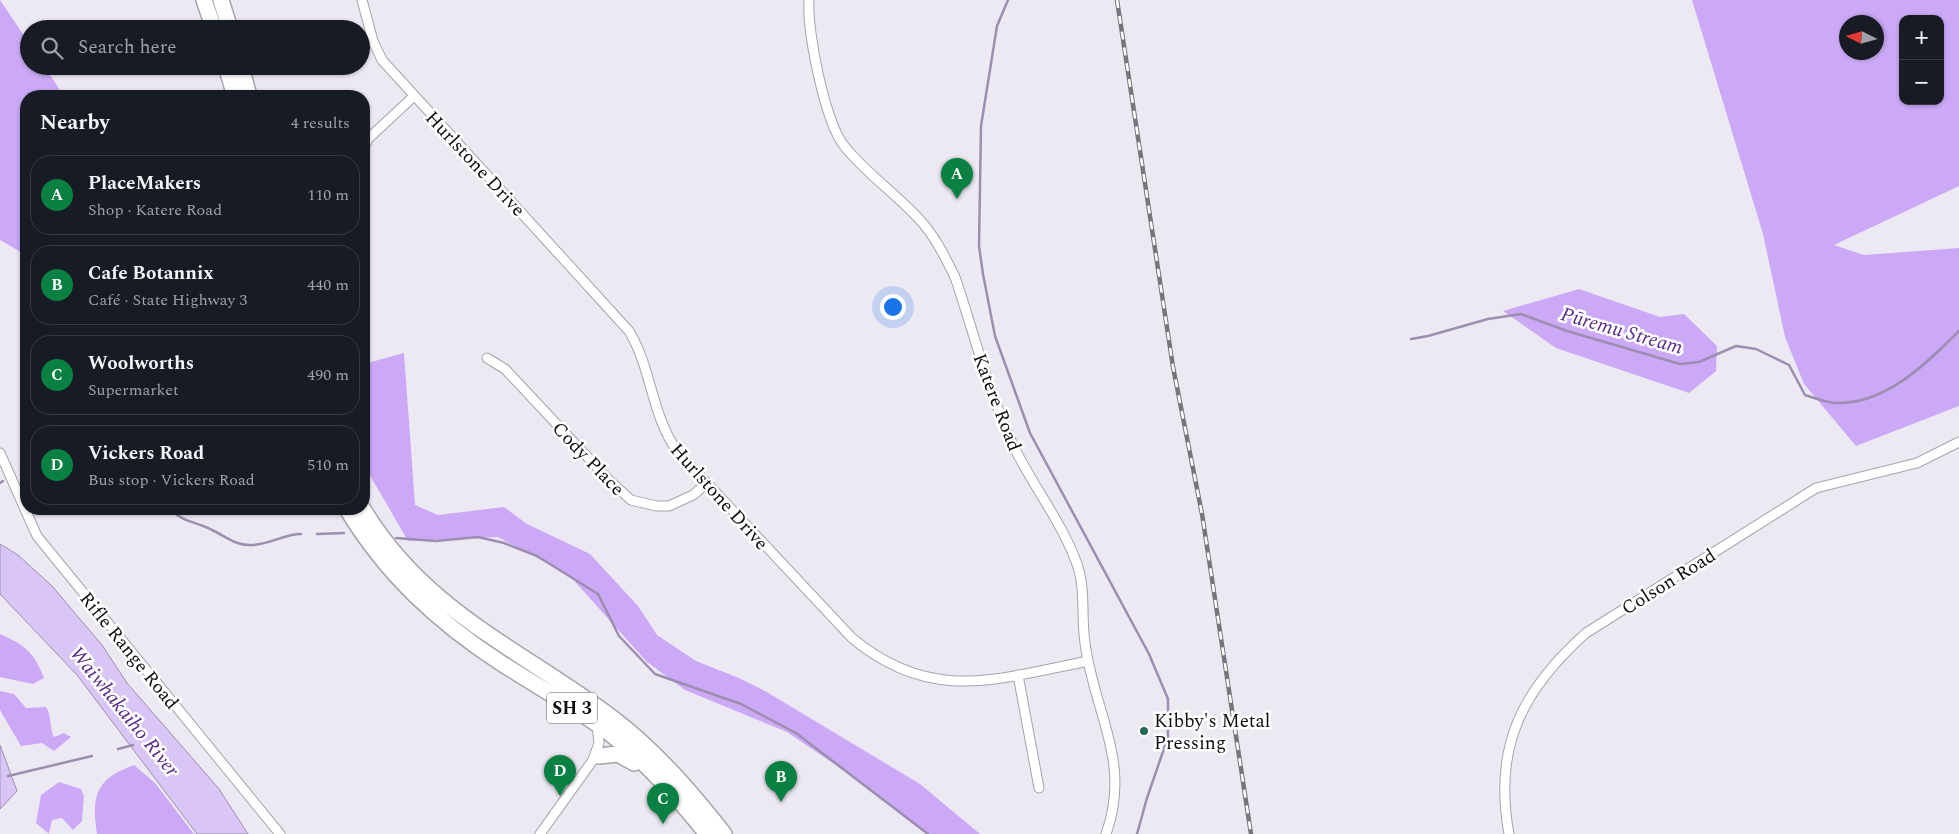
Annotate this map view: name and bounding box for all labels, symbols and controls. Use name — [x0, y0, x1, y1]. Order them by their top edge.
north arrow — [1839, 15, 1884, 60]
map controls — [1899, 15, 1944, 105]
button: + — [1899, 15, 1944, 60]
search box — [20, 20, 370, 75]
text: Search here — [78, 33, 177, 62]
icon: search — [38, 34, 66, 62]
button: − — [1899, 60, 1944, 105]
street label: Hurlstone Drive — [418, 105, 532, 224]
text: Nearby — [40, 107, 110, 139]
text: 4 results — [291, 111, 350, 135]
pin: A — [941, 158, 973, 199]
text: PlaceMakers — [88, 169, 201, 198]
text: A — [51, 183, 63, 207]
text: 110 m — [307, 183, 349, 207]
text: Shop · Katere Road — [88, 198, 222, 222]
text: Cafe Botannix — [88, 259, 214, 288]
text: B — [51, 273, 63, 297]
text: 440 m — [307, 273, 349, 297]
text: Café · State Highway 3 — [88, 288, 247, 312]
your location — [880, 294, 906, 320]
water label: Pūremu Stream — [1557, 299, 1687, 363]
text: Woolworths — [88, 349, 194, 378]
street label: Katere Road — [965, 349, 1029, 456]
text: C — [51, 363, 63, 387]
text: 490 m — [307, 363, 349, 387]
text: Supermarket — [88, 378, 179, 402]
street label: Cody Place — [545, 415, 631, 503]
street label: Hurlstone Drive — [663, 437, 775, 557]
text: Vickers Road — [88, 439, 204, 468]
text: D — [51, 453, 63, 477]
text: 510 m — [307, 453, 349, 477]
text: Bus stop · Vickers Road — [88, 468, 255, 492]
street label: Colson Road — [1616, 542, 1722, 623]
street label: Rifle Range Road — [72, 586, 186, 716]
water label: Waiwhakaiho River — [62, 640, 187, 784]
road number: SH 3 — [547, 692, 597, 724]
place label: Kibby's Metal Pressing — [1154, 707, 1270, 758]
marker: Kibby's Metal Pressing — [1138, 725, 1150, 737]
pin: D — [544, 755, 576, 796]
pin: B — [765, 761, 797, 802]
pin: C — [647, 783, 679, 824]

